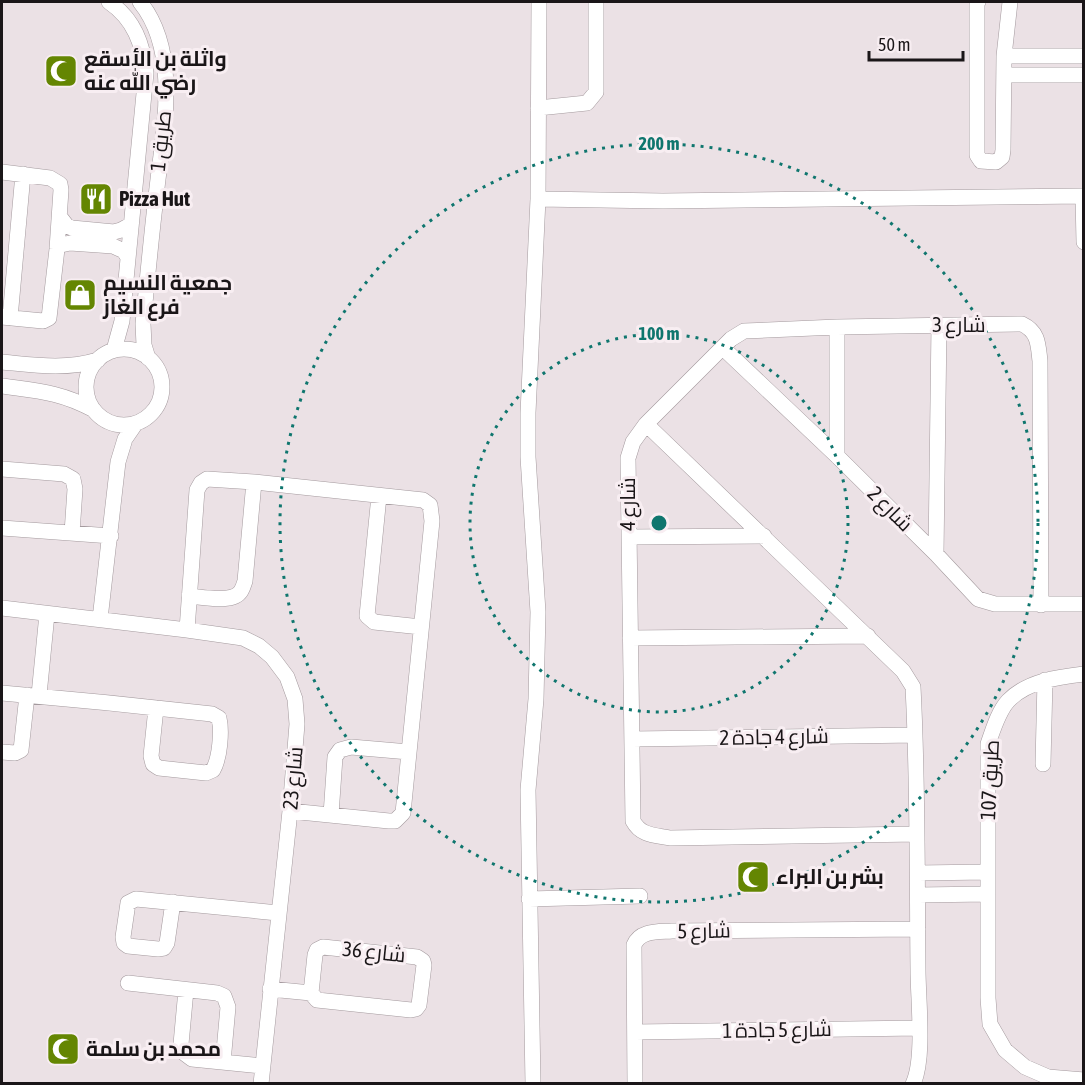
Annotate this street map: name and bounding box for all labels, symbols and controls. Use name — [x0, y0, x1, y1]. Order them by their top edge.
scale bar — [869, 24, 964, 62]
text: 50 m — [878, 34, 910, 55]
place label: واثلة بن الأسقع رضي الله عنه — [84, 46, 227, 99]
mosque icon: واثلة بن الأسقع رضي الله عنه — [43, 53, 79, 89]
street label: طريق 1 — [145, 109, 177, 173]
text: 200 m — [639, 133, 679, 154]
restaurant icon: Pizza Hut — [78, 181, 114, 217]
place label: Pizza Hut — [119, 186, 190, 210]
place label: جمعية النسيم فرع الغاز — [102, 270, 232, 321]
shop icon: جمعية النسيم فرع الغاز — [62, 277, 98, 313]
street label: شارع 3 — [932, 312, 986, 339]
text: 100 m — [639, 323, 679, 344]
street label: شارع 4 — [615, 477, 642, 531]
street label: شارع 2 — [861, 481, 918, 538]
centre of rings — [649, 513, 669, 533]
street label: شارع 4 جادة 2 — [719, 723, 829, 752]
street label: طريق 107 — [975, 739, 1005, 821]
street label: شارع 23 — [277, 745, 310, 811]
mosque icon: بشر بن البراء — [735, 859, 771, 895]
place label: بشر بن البراء — [776, 864, 884, 889]
street label: شارع 5 — [677, 918, 731, 945]
street label: شارع 36 — [341, 936, 407, 969]
street label: شارع 5 جادة 1 — [722, 1016, 832, 1045]
mosque icon: محمد بن سلمة — [45, 1031, 81, 1067]
place label: محمد بن سلمة — [86, 1036, 221, 1061]

